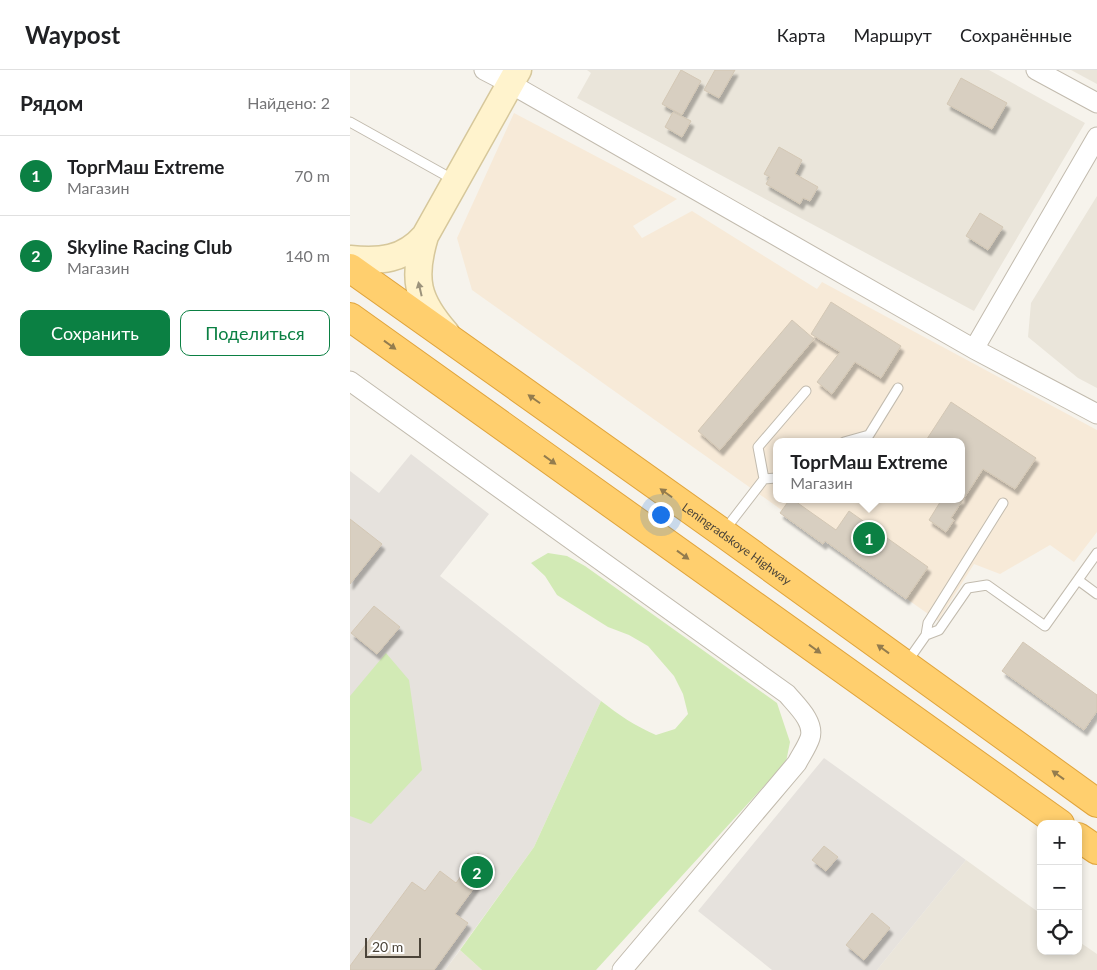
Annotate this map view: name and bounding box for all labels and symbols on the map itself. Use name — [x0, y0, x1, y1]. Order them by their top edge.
one-way arrow — [416, 281, 424, 296]
one-way arrow — [383, 340, 396, 351]
one-way arrow — [527, 394, 540, 404]
one-way arrow — [544, 455, 557, 465]
one-way arrow — [659, 488, 673, 498]
street label: Leningradskoye Highway — [680, 499, 795, 588]
your location — [648, 502, 674, 528]
pin: 1 — [853, 519, 885, 557]
one-way arrow — [676, 550, 690, 560]
one-way arrow — [808, 644, 822, 654]
one-way arrow — [876, 644, 890, 654]
one-way arrow — [1051, 770, 1064, 780]
pin: 2 — [461, 853, 493, 891]
scale bar — [365, 935, 421, 958]

